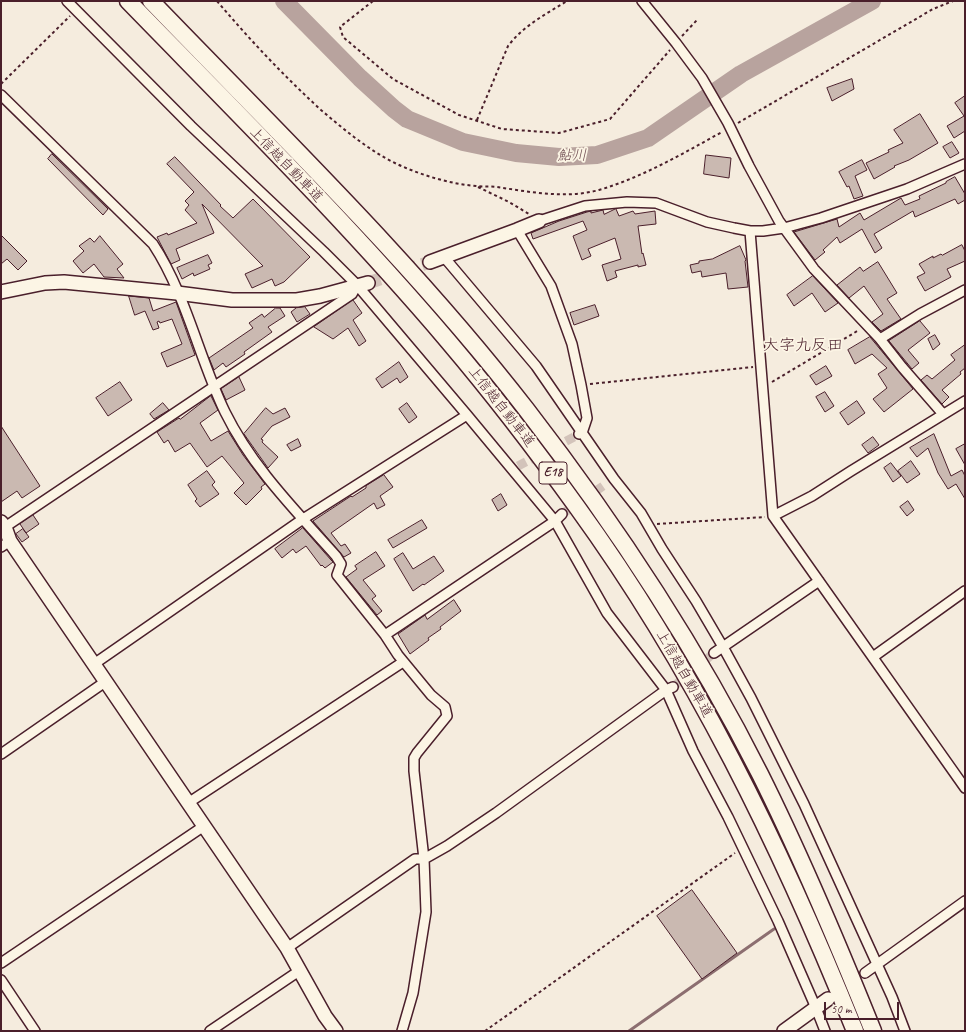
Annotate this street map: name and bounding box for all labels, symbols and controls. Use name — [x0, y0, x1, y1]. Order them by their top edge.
street label: 上信越自動車道 — [246, 124, 326, 206]
water label: 鮎川 — [557, 147, 587, 165]
district label: 大字九反田 — [763, 336, 843, 356]
street label: 上信越自動車道 — [464, 363, 538, 451]
road number: E18 — [539, 462, 567, 484]
street label: 上信越自動車道 — [652, 627, 716, 721]
scale bar — [826, 994, 901, 1020]
text: 50 m — [831, 1001, 851, 1017]

